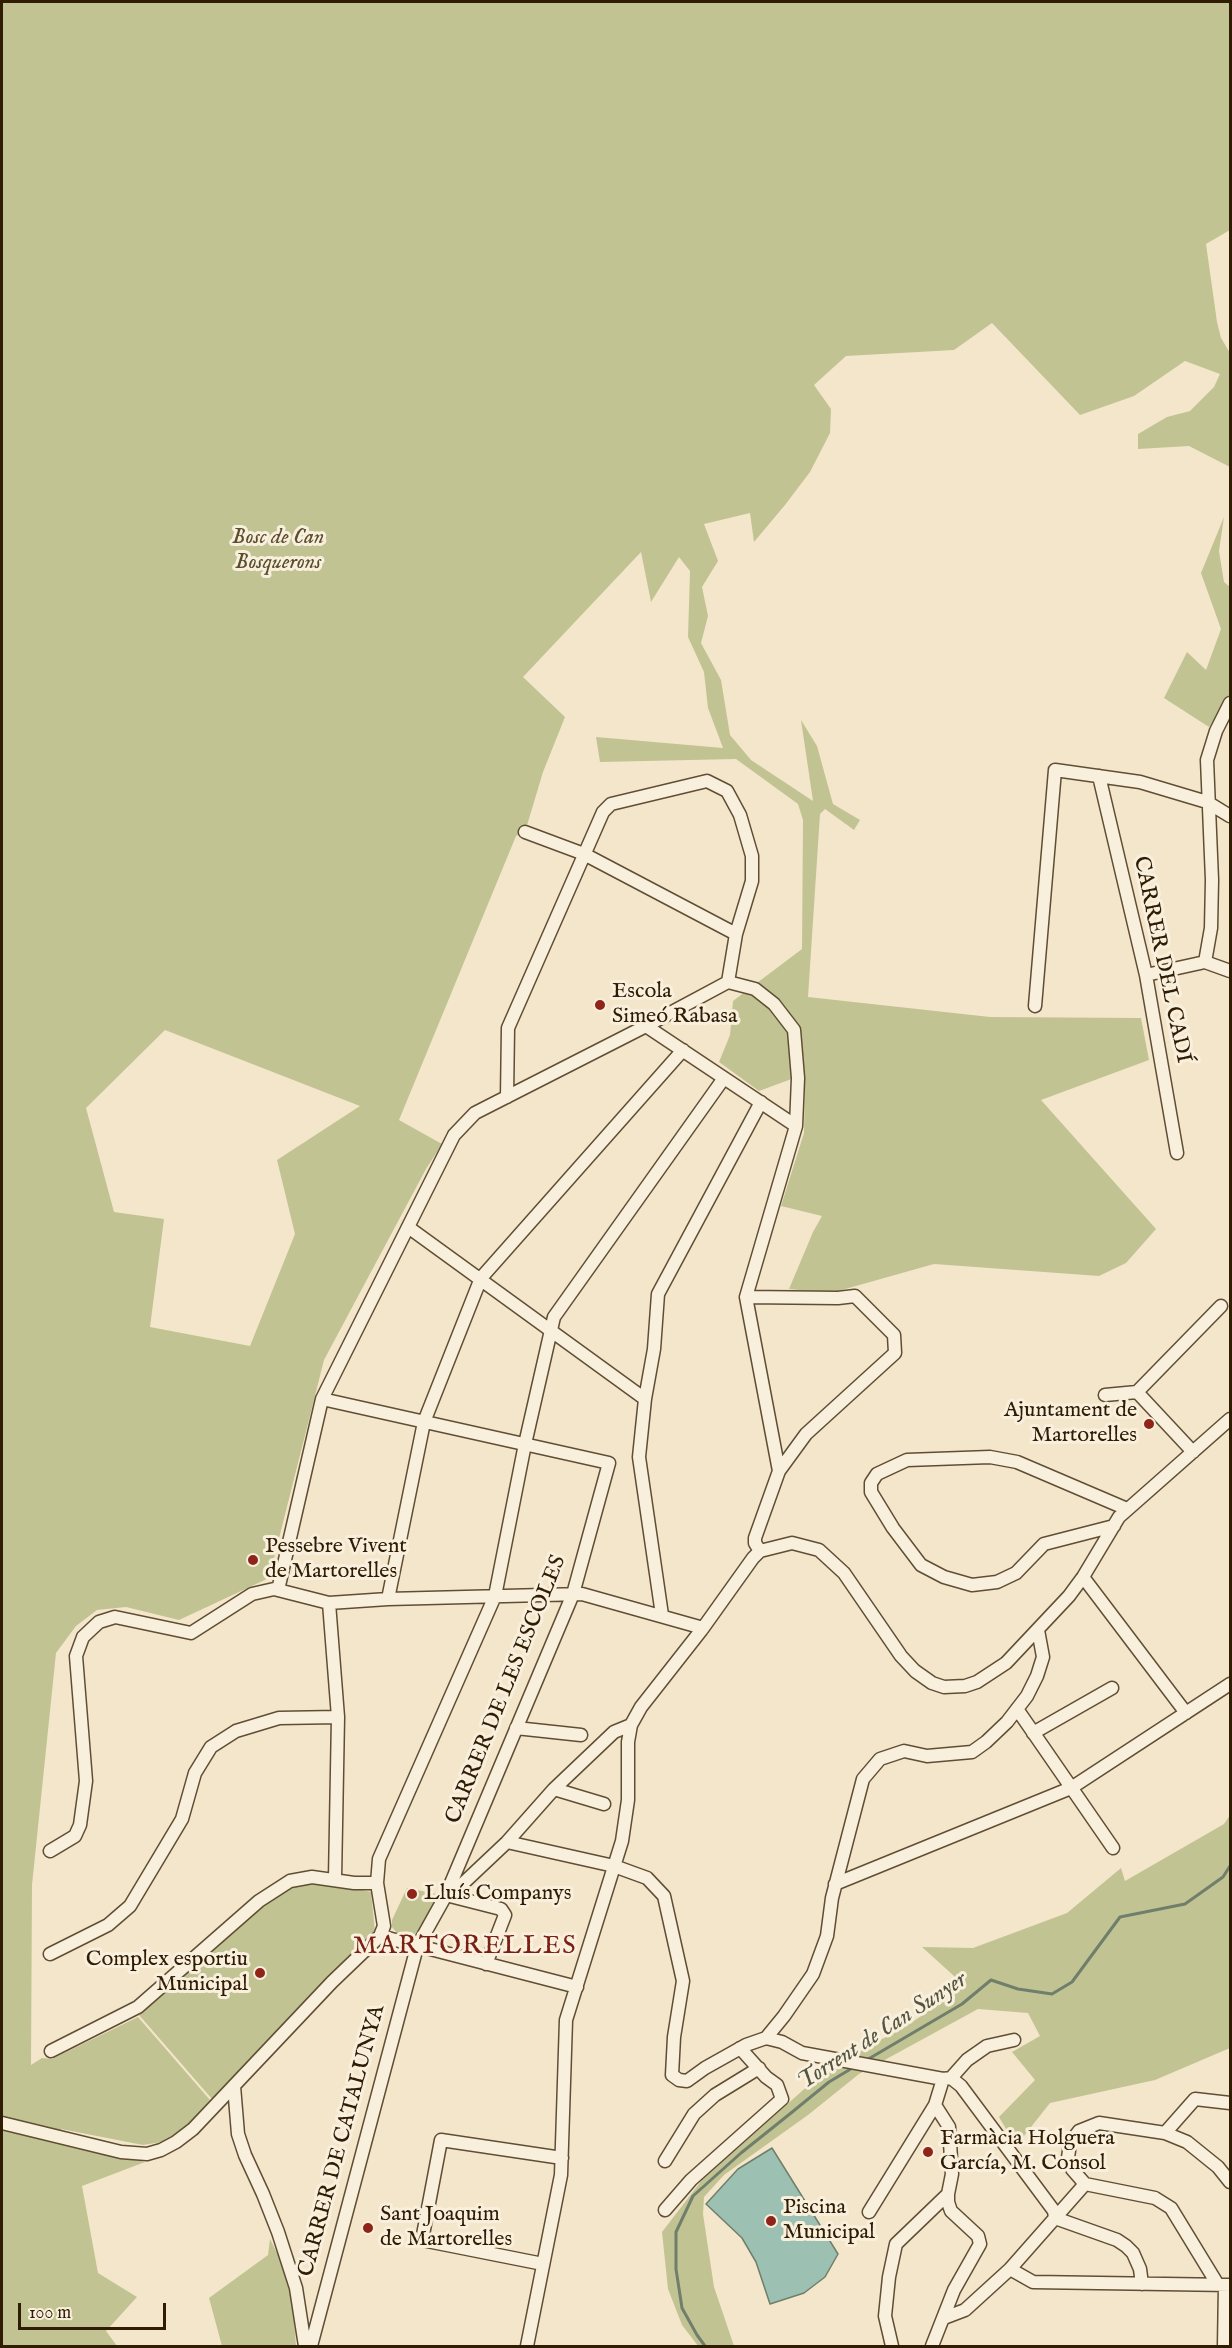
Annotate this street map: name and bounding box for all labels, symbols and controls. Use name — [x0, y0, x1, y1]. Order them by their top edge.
park label: Bosc de Can Bosquerons — [232, 525, 324, 576]
street label: CARRER DEL CADÍ — [1126, 854, 1196, 1066]
place label: Escola Simeó Rabasa — [612, 979, 737, 1030]
marker: Escola Simeó Rabasa — [593, 998, 607, 1012]
place label: Ajuntament de Martorelles — [1004, 1398, 1137, 1450]
marker: Ajuntament de Martorelles — [1142, 1417, 1156, 1431]
place label: Pessebre Vivent de Martorelles — [265, 1534, 407, 1586]
street label: CARRER DE LES ESCOLES — [441, 1552, 573, 1828]
marker: Pessebre Vivent de Martorelles — [246, 1553, 260, 1567]
place label: Lluís Companys — [424, 1881, 572, 1907]
marker: Lluís Companys — [405, 1887, 419, 1901]
district label: MARTORELLES — [353, 1932, 577, 1964]
place label: Complex esportiu Municipal — [86, 1947, 248, 1999]
marker: Complex esportiu Municipal — [253, 1966, 267, 1980]
water label: Torrent de Can Sunyer — [793, 1966, 973, 2098]
street label: CARRER DE CATALUNYA — [294, 2002, 392, 2280]
place label: Farmàcia Holguera García, M. Consol — [940, 2126, 1115, 2178]
marker: Farmàcia Holguera García, M. Consol — [921, 2145, 935, 2159]
place label: Piscina Municipal — [783, 2195, 875, 2246]
place label: Sant Joaquim de Martorelles — [380, 2202, 512, 2254]
marker: Piscina Municipal — [764, 2214, 778, 2228]
marker: Sant Joaquim de Martorelles — [361, 2221, 375, 2235]
scale bar — [21, 2291, 170, 2329]
text: 100 m — [29, 2302, 71, 2325]

